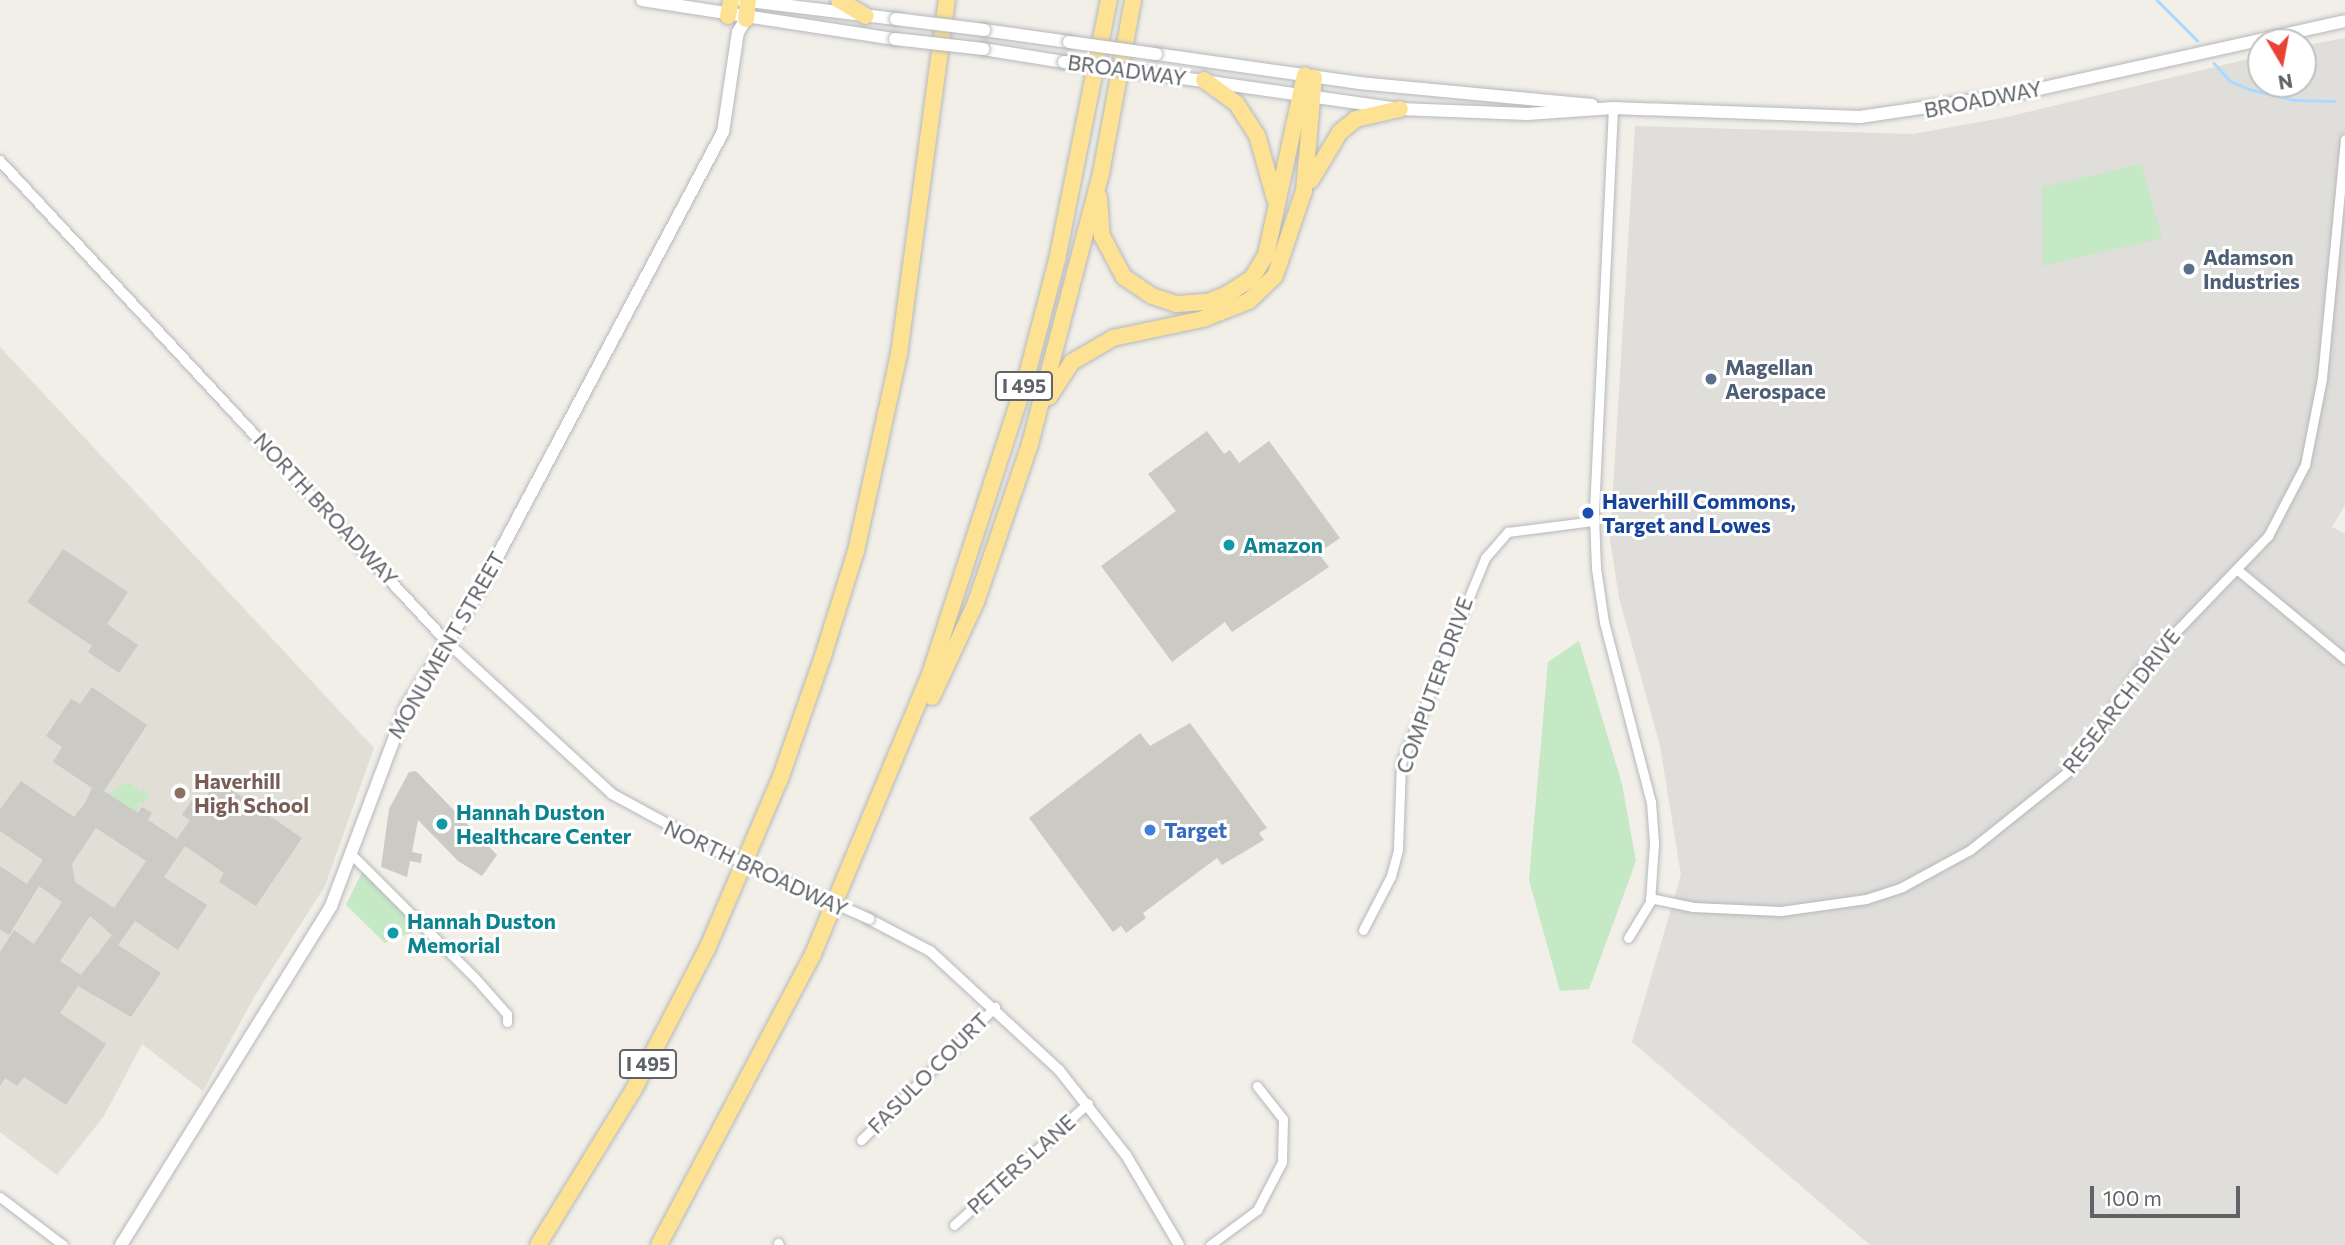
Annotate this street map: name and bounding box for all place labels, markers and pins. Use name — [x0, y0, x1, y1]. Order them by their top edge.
place label: Adamson Industries — [2203, 244, 2300, 294]
marker: Adamson Industries — [2181, 261, 2197, 277]
place label: Magellan Aerospace — [1725, 354, 1826, 404]
marker: Magellan Aerospace — [1703, 371, 1719, 387]
place label: Haverhill Commons, Target and Lowes — [1602, 488, 1796, 538]
marker: Haverhill Commons, Target and Lowes — [1580, 505, 1596, 521]
place label: Amazon — [1243, 532, 1323, 558]
marker: Amazon — [1221, 537, 1237, 553]
place label: Haverhill High School — [194, 768, 309, 818]
marker: Haverhill High School — [172, 785, 188, 801]
place label: Hannah Duston Healthcare Center — [456, 799, 631, 849]
marker: Hannah Duston Healthcare Center — [434, 816, 450, 832]
place label: Target — [1164, 817, 1227, 843]
marker: Target — [1142, 822, 1158, 838]
place label: Hannah Duston Memorial — [407, 908, 556, 958]
marker: Hannah Duston Memorial — [385, 925, 401, 941]

